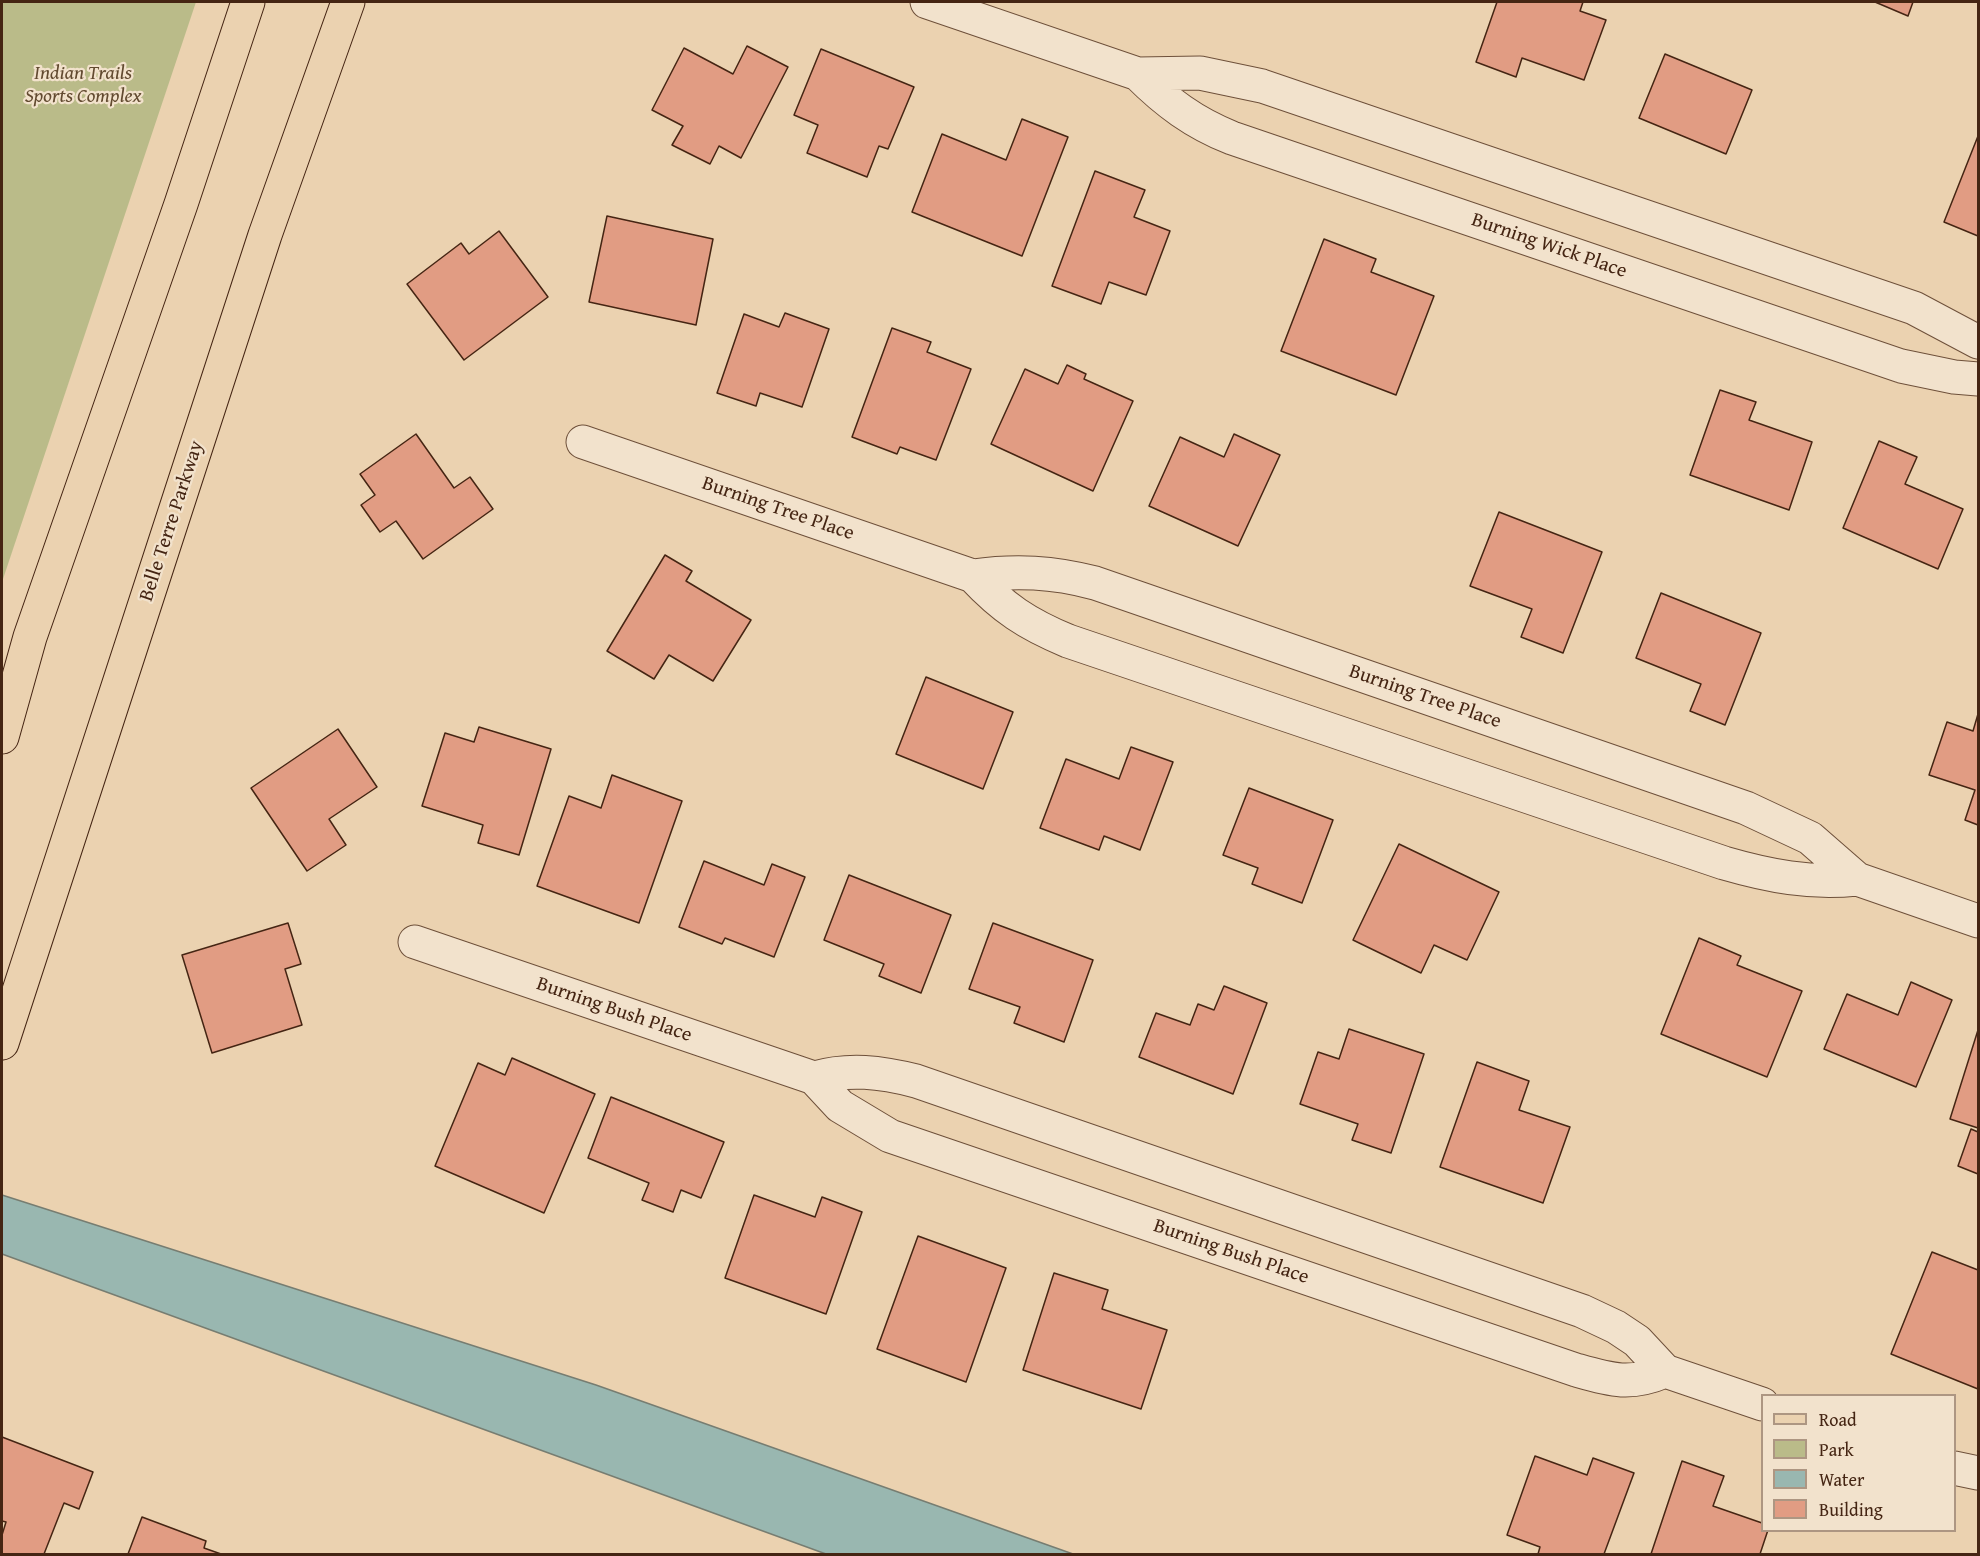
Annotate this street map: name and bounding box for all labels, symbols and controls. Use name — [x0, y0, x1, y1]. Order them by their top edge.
park label: Indian Trails Sports Complex — [25, 62, 141, 109]
street label: Burning Wick Place — [1468, 208, 1630, 284]
street label: Belle Terre Parkway — [135, 438, 209, 604]
street label: Burning Tree Place — [699, 472, 857, 546]
street label: Burning Tree Place — [1346, 660, 1504, 734]
street label: Burning Bush Place — [533, 972, 695, 1048]
street label: Burning Bush Place — [1150, 1214, 1312, 1290]
legend — [1761, 1394, 1956, 1532]
text: Road — [1819, 1406, 1857, 1433]
text: Park — [1819, 1436, 1854, 1463]
text: Water — [1819, 1466, 1864, 1493]
text: Building — [1819, 1496, 1883, 1523]

